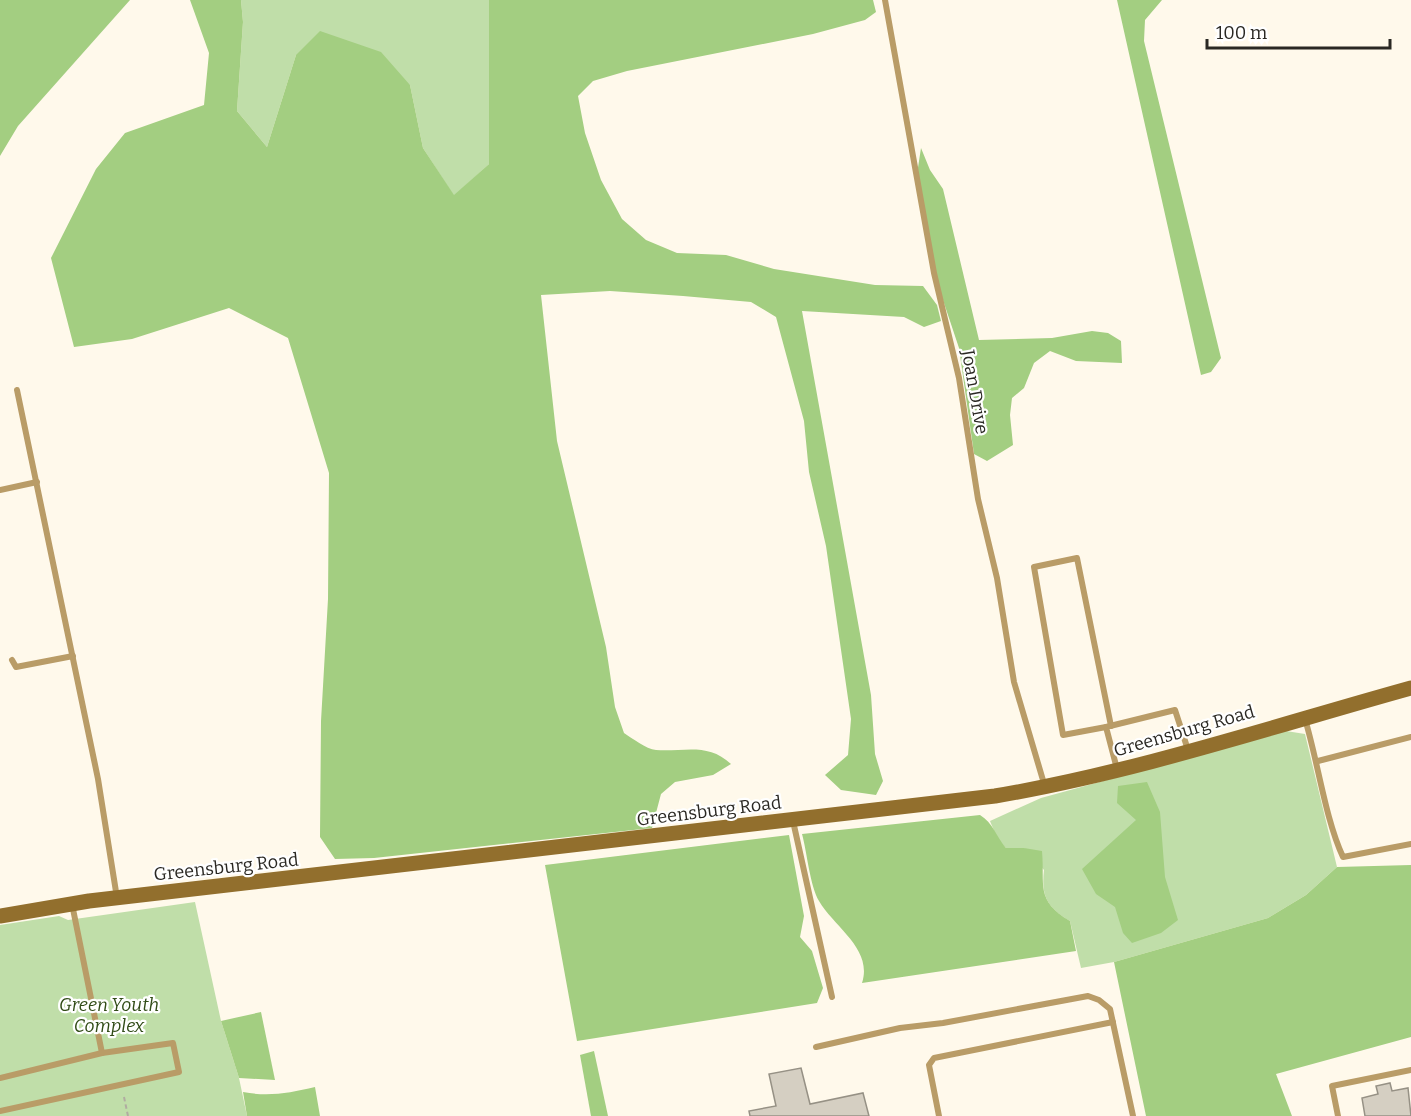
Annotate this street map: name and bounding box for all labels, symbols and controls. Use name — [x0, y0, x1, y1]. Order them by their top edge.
scale bar — [1207, 12, 1390, 50]
text: 100 m — [1216, 22, 1267, 44]
street label: Joan Drive — [957, 347, 993, 436]
street label: Greensburg Road — [1111, 700, 1257, 762]
street label: Greensburg Road — [635, 791, 783, 831]
street label: Greensburg Road — [152, 848, 300, 886]
park label: Green Youth Complex — [59, 994, 159, 1037]

